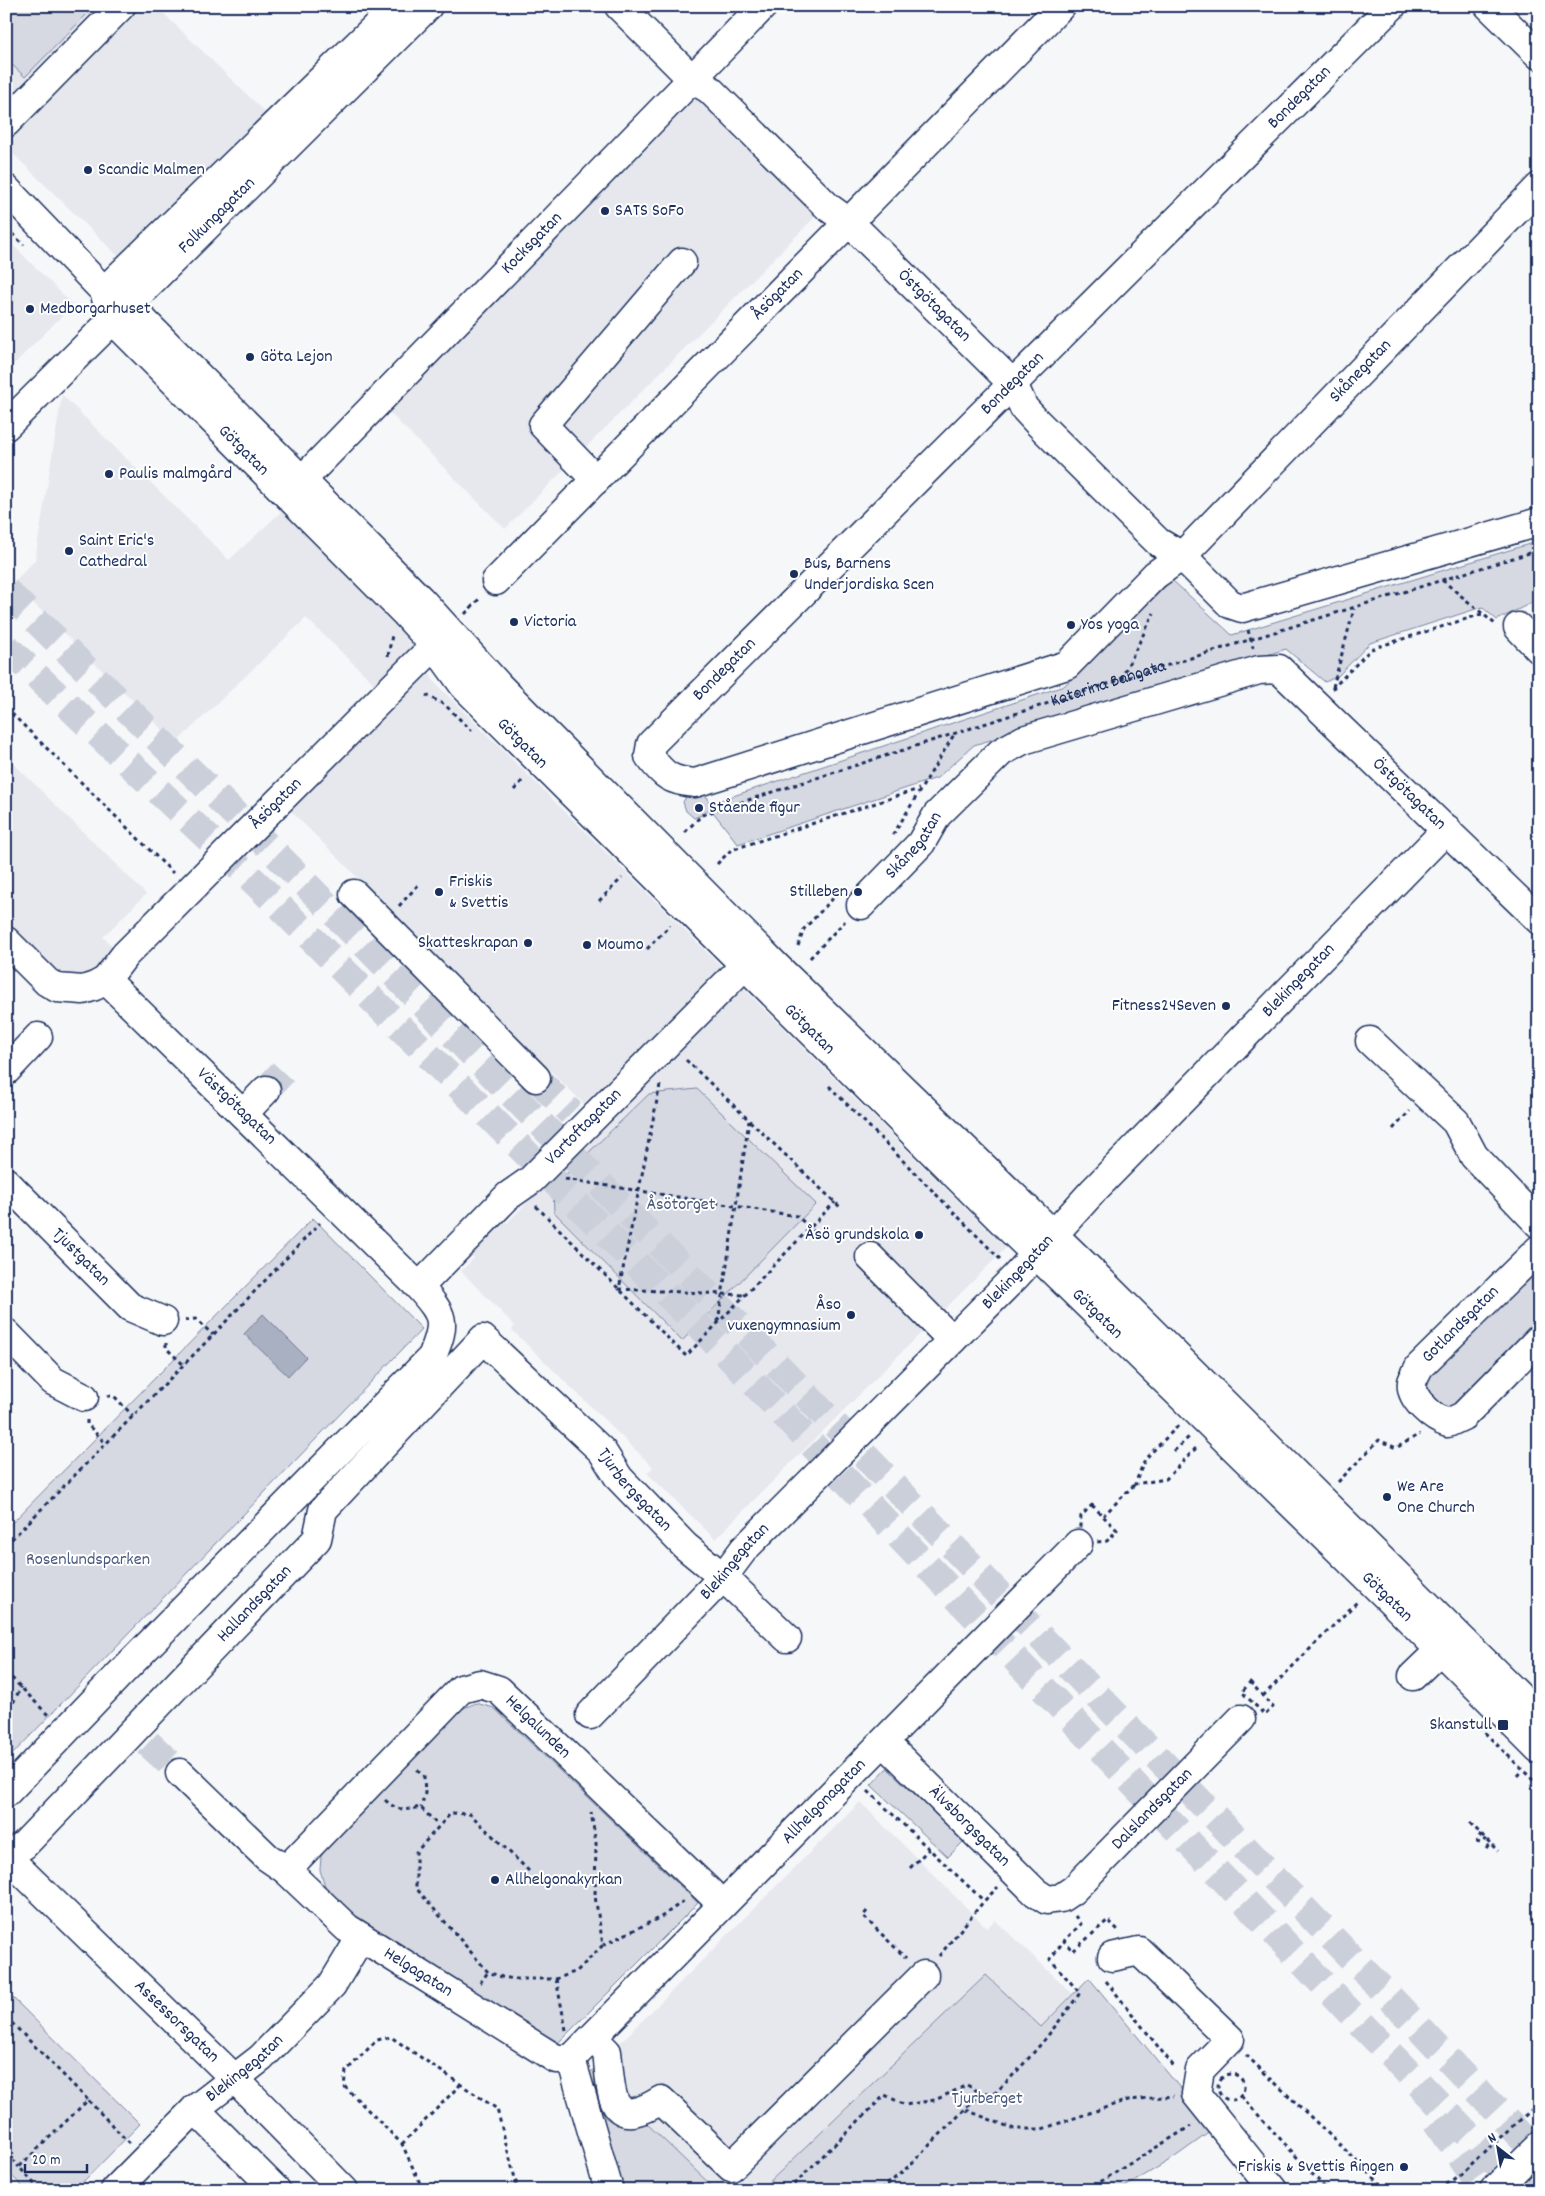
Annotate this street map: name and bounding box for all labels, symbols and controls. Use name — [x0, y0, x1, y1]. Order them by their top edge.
street label: Bondegatan — [1263, 61, 1337, 135]
place label: Scandic Malmen — [98, 158, 205, 183]
marker: Scandic Malmen — [82, 164, 94, 176]
street label: Folkungagatan — [173, 172, 261, 260]
place label: SATS SoFo — [615, 199, 684, 224]
marker: SATS SoFo — [599, 205, 611, 217]
street label: Kocksgatan — [496, 207, 568, 280]
street label: Åsögatan — [746, 262, 809, 326]
street label: Östgötagatan — [892, 264, 977, 348]
place label: Medborgarhuset — [40, 297, 151, 322]
marker: Medborgarhuset — [24, 303, 36, 315]
street label: Skånegatan — [1324, 334, 1398, 409]
place label: Göta Lejon — [260, 345, 333, 370]
street label: Bondegatan — [976, 347, 1050, 421]
marker: Göta Lejon — [244, 351, 256, 363]
street label: Götgatan — [212, 419, 274, 482]
place label: Paulis malmgård — [119, 462, 232, 487]
marker: Paulis malmgård — [103, 468, 115, 480]
place label: Saint Eric's Cathedral — [79, 529, 154, 575]
marker: Saint Eric's Cathedral — [63, 545, 75, 557]
place label: Bus, Barnens Underjordiska Scen — [804, 552, 934, 598]
marker: Bus, Barnens Underjordiska Scen — [788, 568, 800, 580]
place label: Victoria — [524, 610, 577, 635]
place label: Yos yoga — [1081, 613, 1139, 638]
marker: Victoria — [508, 616, 520, 628]
marker: Yos yoga — [1065, 619, 1077, 631]
street label: Bondegatan — [688, 633, 762, 707]
street label: Katarina Bangata — [1048, 654, 1170, 714]
street label: Götgatan — [491, 712, 553, 775]
street label: Östgötagatan — [1366, 752, 1452, 836]
street label: Åsögatan — [244, 772, 308, 836]
place label: Stående figur — [709, 796, 800, 821]
marker: Stående figur — [693, 802, 705, 814]
street label: Skånegatan — [880, 807, 949, 885]
place label: Friskis & Svettis — [449, 870, 509, 916]
place label: Stilleben — [790, 880, 848, 905]
marker: Friskis & Svettis — [433, 886, 445, 898]
marker: Stilleben — [852, 886, 864, 898]
place label: Skatteskrapan — [418, 931, 518, 956]
place label: Moumo — [597, 933, 644, 958]
marker: Skatteskrapan — [522, 937, 534, 949]
street label: Blekingegatan — [1256, 938, 1341, 1023]
marker: Moumo — [581, 939, 593, 951]
place label: Fitness24Seven — [1112, 994, 1216, 1019]
street label: Götgatan — [778, 998, 841, 1061]
marker: Fitness24Seven — [1220, 1000, 1232, 1012]
street label: Västgötagatan — [190, 1062, 282, 1152]
street label: Vartoftagatan — [540, 1083, 628, 1171]
park label: Åsötorget — [647, 1193, 716, 1218]
street label: Tjustgatan — [46, 1222, 115, 1292]
place label: Åsö grundskola — [805, 1223, 910, 1248]
marker: Åsö grundskola — [913, 1229, 925, 1241]
street label: Blekingegatan — [976, 1229, 1060, 1316]
street label: Gotlandsgatan — [1417, 1281, 1505, 1369]
street label: Götgatan — [1066, 1283, 1129, 1345]
place label: Åso vuxengymnasium — [728, 1293, 841, 1339]
marker: Åso vuxengymnasium — [845, 1309, 857, 1321]
street label: Tjurbergsgatan — [591, 1443, 677, 1538]
place label: We Are One Church — [1397, 1475, 1475, 1521]
marker: We Are One Church — [1381, 1491, 1393, 1503]
street label: Blekingegatan — [694, 1517, 775, 1606]
park label: Rosenlundsparken — [26, 1548, 150, 1573]
street label: Hallandsgatan — [212, 1560, 298, 1648]
street label: Götgatan — [1355, 1566, 1418, 1628]
street label: Helgalunden — [499, 1689, 576, 1765]
place label: Skanstull — [1429, 1713, 1493, 1738]
marker: Skanstull — [1496, 1718, 1510, 1732]
street label: Allhelgonagatan — [776, 1753, 872, 1850]
street label: Dalslandsgatan — [1106, 1763, 1199, 1856]
street label: Älvsborgsgatan — [923, 1780, 1016, 1873]
place label: Allhelgonakyrkan — [505, 1868, 622, 1893]
marker: Allhelgonakyrkan — [489, 1874, 501, 1886]
street label: Helgagatan — [379, 1941, 458, 2004]
street label: Assessorsgatan — [128, 1975, 224, 2069]
street label: Blekingegatan — [200, 2029, 290, 2109]
park label: Tjurberget — [951, 2087, 1023, 2112]
north arrow — [1472, 2124, 1522, 2174]
text: N — [1484, 2128, 1501, 2149]
scale bar — [25, 2141, 88, 2173]
text: 20 m — [32, 2150, 60, 2172]
place label: Friskis & Svettis Ringen — [1238, 2155, 1394, 2180]
marker: Friskis & Svettis Ringen — [1398, 2161, 1410, 2173]

